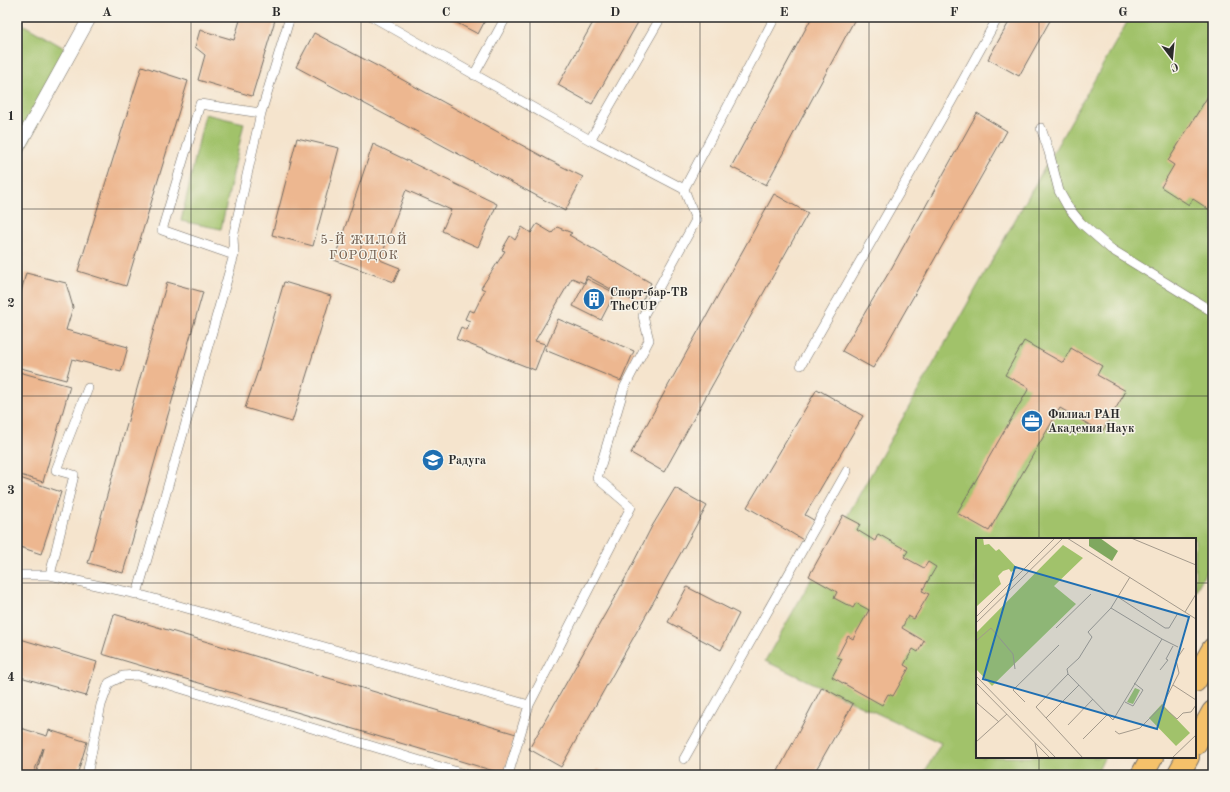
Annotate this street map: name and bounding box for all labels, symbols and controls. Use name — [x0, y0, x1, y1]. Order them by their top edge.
text: A — [102, 6, 112, 19]
text: B — [271, 6, 281, 19]
text: C — [442, 6, 450, 19]
text: D — [610, 6, 620, 19]
text: E — [780, 6, 789, 19]
text: F — [950, 6, 959, 19]
text: G — [1118, 6, 1128, 19]
north arrow — [1152, 38, 1192, 78]
text: С — [1169, 60, 1179, 72]
text: 1 — [7, 110, 15, 123]
district label: 5-Й ЖИЛОЙ ГОРОДОК — [320, 232, 408, 262]
building icon: Спорт-бар-ТВ TheCUP — [581, 286, 607, 312]
place label: Спорт-бар-ТВ TheCUP — [610, 287, 688, 313]
text: 2 — [7, 297, 15, 310]
office icon: Филиал РАН Академия Наук — [1019, 408, 1045, 434]
place label: Филиал РАН Академия Наук — [1048, 409, 1135, 435]
school or university icon: Радуга — [420, 447, 446, 473]
place label: Радуга — [448, 455, 486, 467]
text: 3 — [7, 484, 15, 497]
inset map — [976, 538, 1196, 758]
text: 4 — [7, 671, 15, 684]

